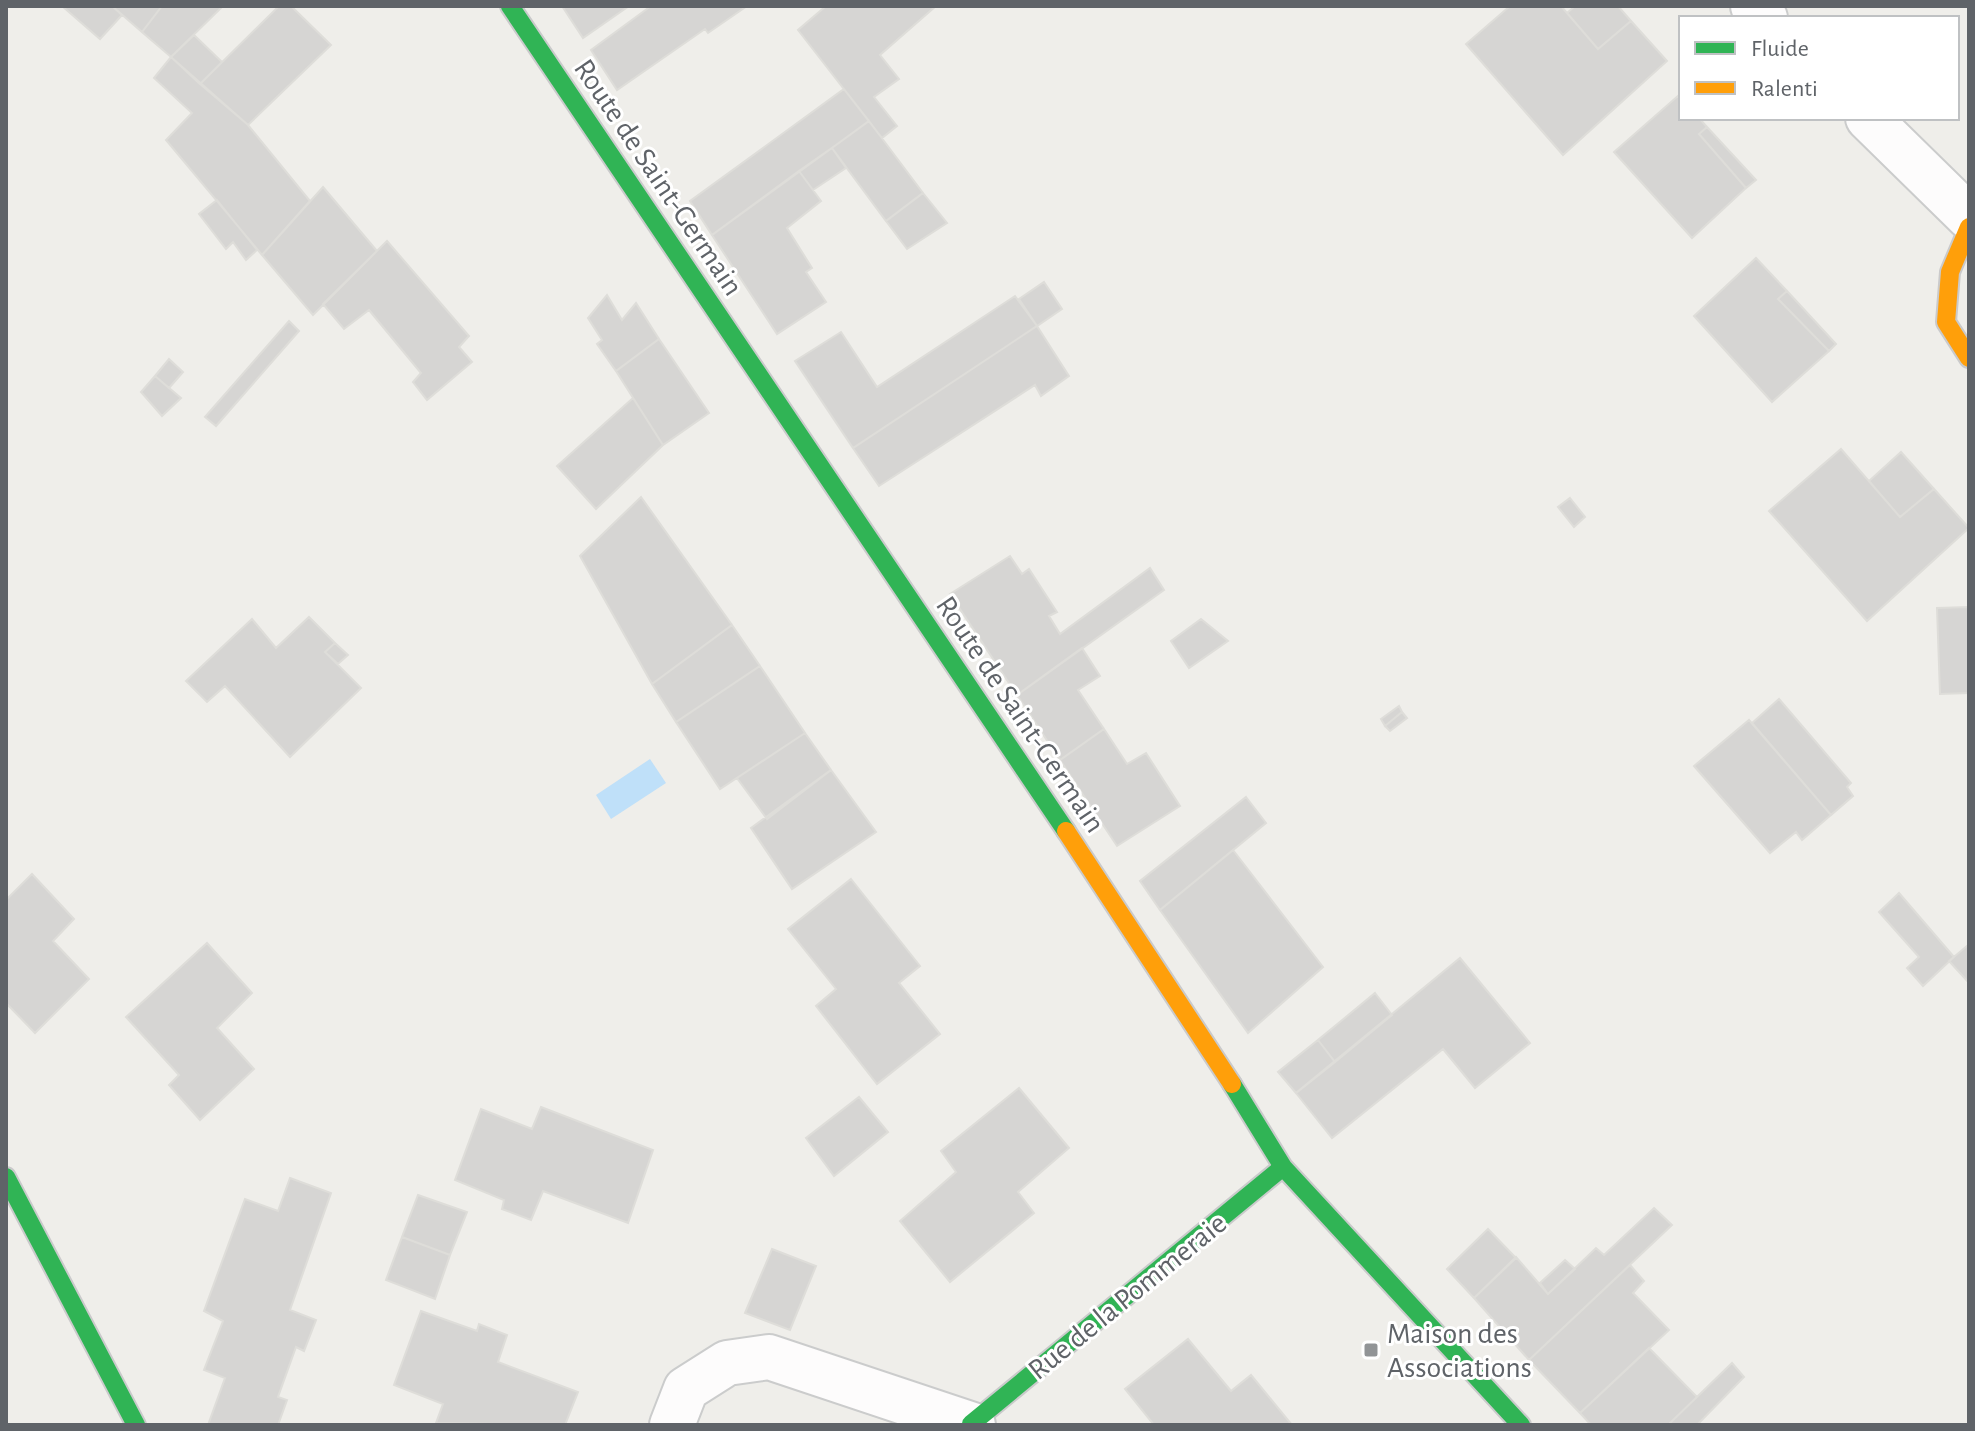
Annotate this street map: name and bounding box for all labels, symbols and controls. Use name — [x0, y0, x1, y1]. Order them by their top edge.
legend — [1679, 16, 1959, 120]
text: Fluide — [1751, 37, 1809, 61]
street label: Route de Saint-Germain — [568, 54, 748, 301]
text: Ralenti — [1751, 77, 1818, 101]
street label: Route de Saint-Germain — [930, 591, 1110, 838]
street label: Rue de la Pommeraie — [1023, 1208, 1232, 1386]
place label: Maison des Associations — [1387, 1319, 1532, 1383]
marker: Maison des Associations — [1362, 1341, 1380, 1359]

